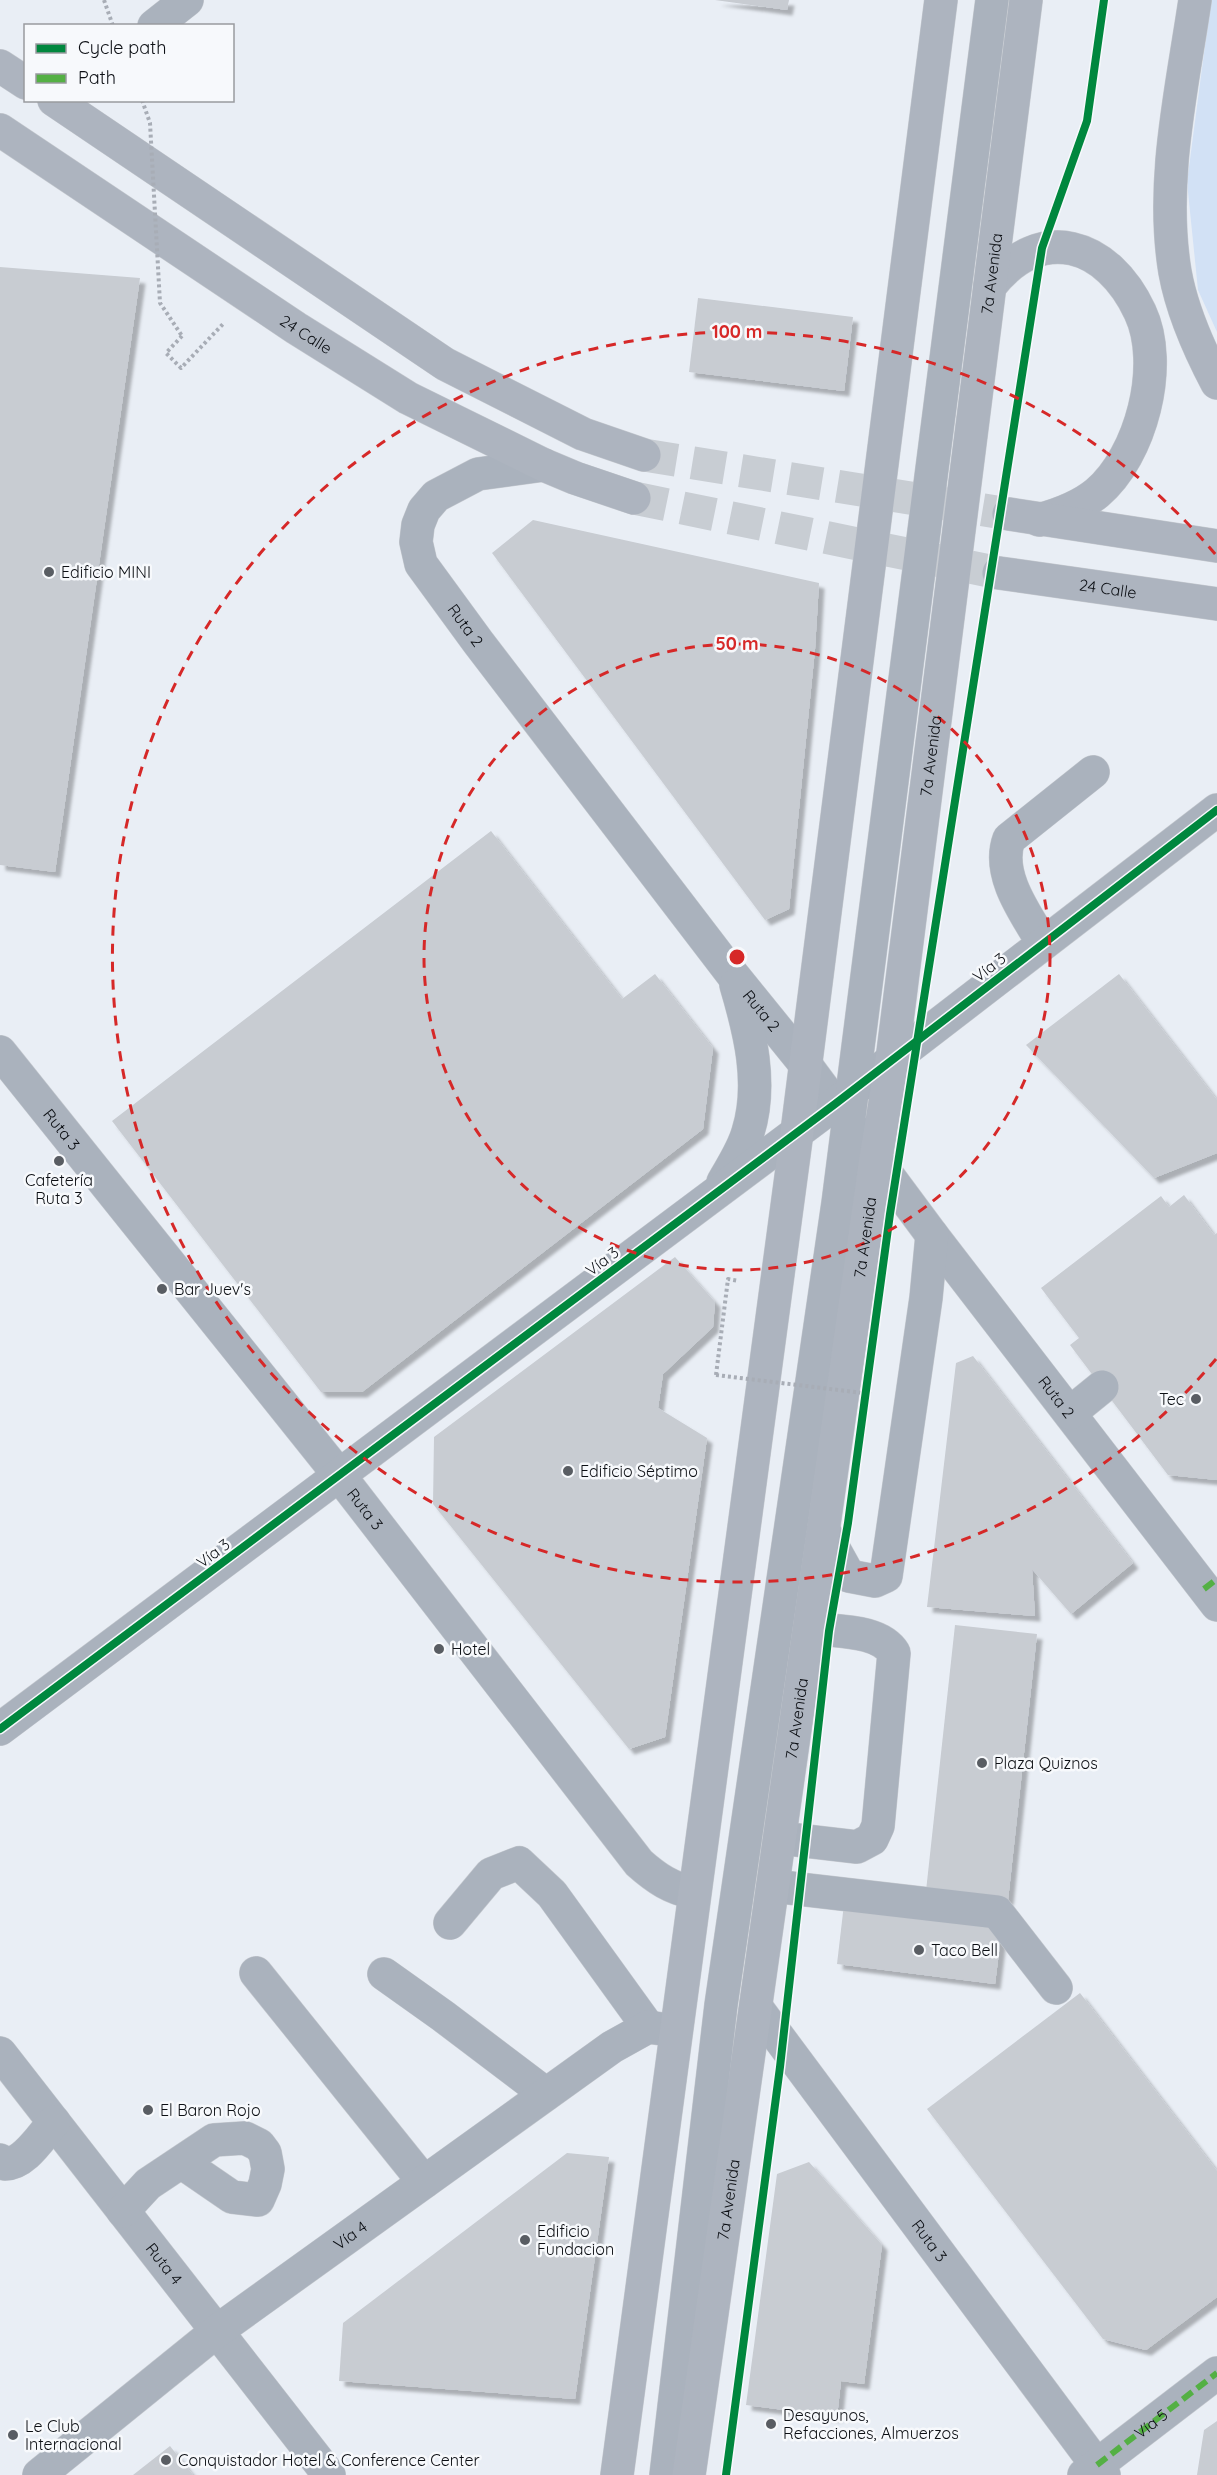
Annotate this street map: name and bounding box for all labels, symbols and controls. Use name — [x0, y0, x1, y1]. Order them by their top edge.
legend — [24, 24, 234, 102]
text: Cycle path — [78, 36, 166, 59]
text: Path — [78, 66, 116, 89]
street label: 7a Avenida — [976, 232, 1006, 316]
street label: 24 Calle — [276, 310, 336, 358]
text: 100 m — [712, 320, 762, 343]
place label: Edificio MINI — [61, 562, 151, 582]
marker: Edificio MINI — [42, 565, 56, 579]
street label: 24 Calle — [1078, 575, 1138, 602]
street label: Ruta 2 — [443, 600, 488, 651]
text: 50 m — [715, 632, 759, 655]
street label: 7a Avenida — [915, 714, 945, 798]
centre of rings — [727, 947, 747, 967]
street label: Vía 3 — [968, 948, 1010, 986]
street label: Ruta 2 — [739, 986, 785, 1036]
street label: Ruta 3 — [39, 1104, 85, 1154]
marker: Cafetería Ruta 3 — [52, 1154, 66, 1168]
place label: Cafetería Ruta 3 — [25, 1170, 93, 1208]
street label: 7a Avenida — [849, 1196, 880, 1279]
street label: Vía 3 — [581, 1242, 623, 1280]
place label: Bar Juev's — [174, 1279, 251, 1299]
marker: Bar Juev's — [155, 1282, 169, 1296]
street label: Ruta 2 — [1034, 1372, 1079, 1422]
place label: Tec — [1159, 1389, 1184, 1409]
marker: Tec — [1189, 1392, 1203, 1406]
place label: Edificio Séptimo — [580, 1461, 698, 1481]
marker: Edificio Séptimo — [561, 1464, 575, 1478]
street label: Ruta 3 — [343, 1484, 388, 1534]
street label: Vía 3 — [192, 1534, 234, 1572]
place label: Hotel — [451, 1639, 490, 1659]
marker: Hotel — [432, 1642, 446, 1656]
street label: 7a Avenida — [781, 1677, 812, 1760]
place label: Plaza Quiznos — [994, 1753, 1098, 1773]
marker: Plaza Quiznos — [975, 1756, 989, 1770]
place label: Taco Bell — [931, 1940, 998, 1960]
marker: Taco Bell — [912, 1943, 926, 1957]
place label: El Baron Rojo — [160, 2100, 261, 2120]
marker: El Baron Rojo — [141, 2103, 155, 2117]
street label: 7a Avenida — [712, 2158, 744, 2242]
street label: Ruta 3 — [907, 2215, 952, 2266]
street label: Vía 4 — [329, 2216, 371, 2254]
place label: Edificio Fundacion — [537, 2221, 614, 2259]
marker: Edificio Fundacion — [518, 2233, 532, 2247]
street label: Ruta 4 — [142, 2239, 187, 2288]
street label: Vía 5 — [1130, 2404, 1172, 2443]
place label: Desayunos, Refacciones, Almuerzos — [783, 2405, 959, 2443]
place label: Le Club Internacional — [25, 2416, 122, 2454]
marker: Desayunos, Refacciones, Almuerzos — [764, 2417, 778, 2431]
marker: Le Club Internacional — [6, 2428, 20, 2442]
place label: Conquistador Hotel & Conference Center — [178, 2450, 480, 2470]
marker: Conquistador Hotel & Conference Center — [159, 2453, 173, 2467]

